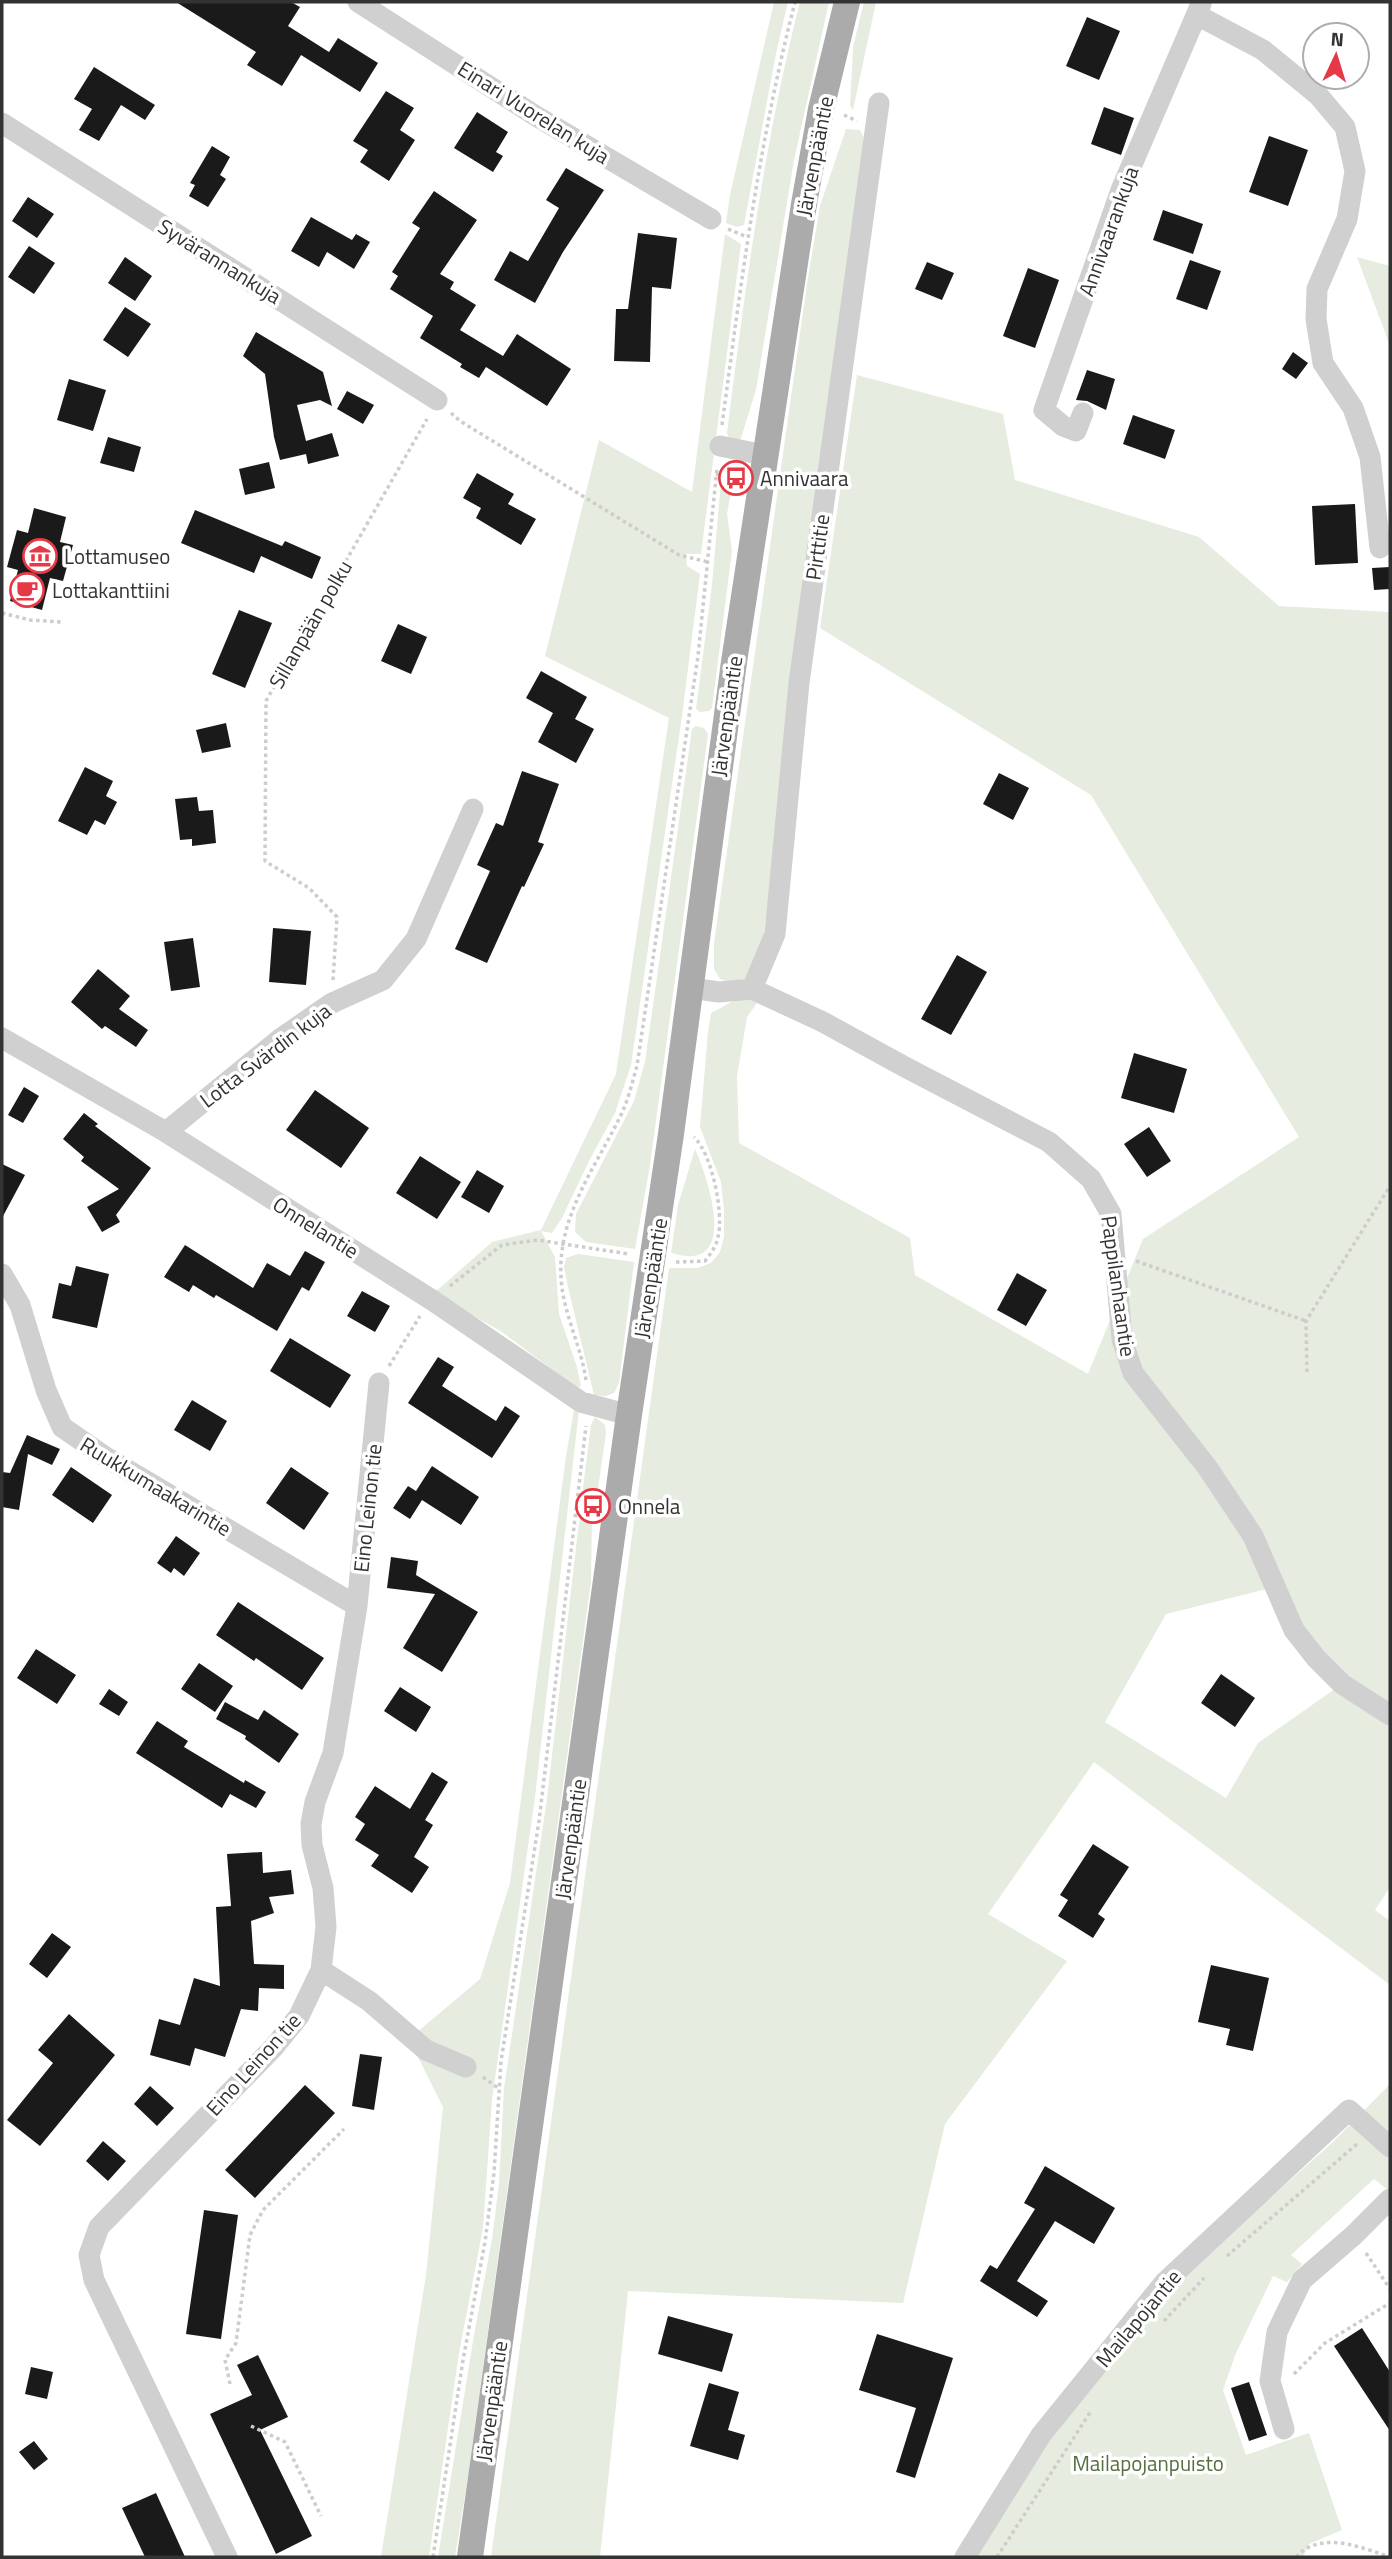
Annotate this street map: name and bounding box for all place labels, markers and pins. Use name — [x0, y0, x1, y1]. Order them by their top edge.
bus stop icon: Annivaara — [717, 459, 755, 497]
place label: Annivaara — [760, 462, 849, 494]
museum icon: Lottamuseo — [21, 537, 59, 575]
place label: Lottamuseo — [64, 540, 170, 572]
cafe icon: Lottakanttiini — [8, 571, 46, 609]
place label: Lottakanttiini — [52, 574, 170, 606]
bus stop icon: Onnela — [574, 1487, 612, 1525]
place label: Onnela — [618, 1490, 681, 1522]

